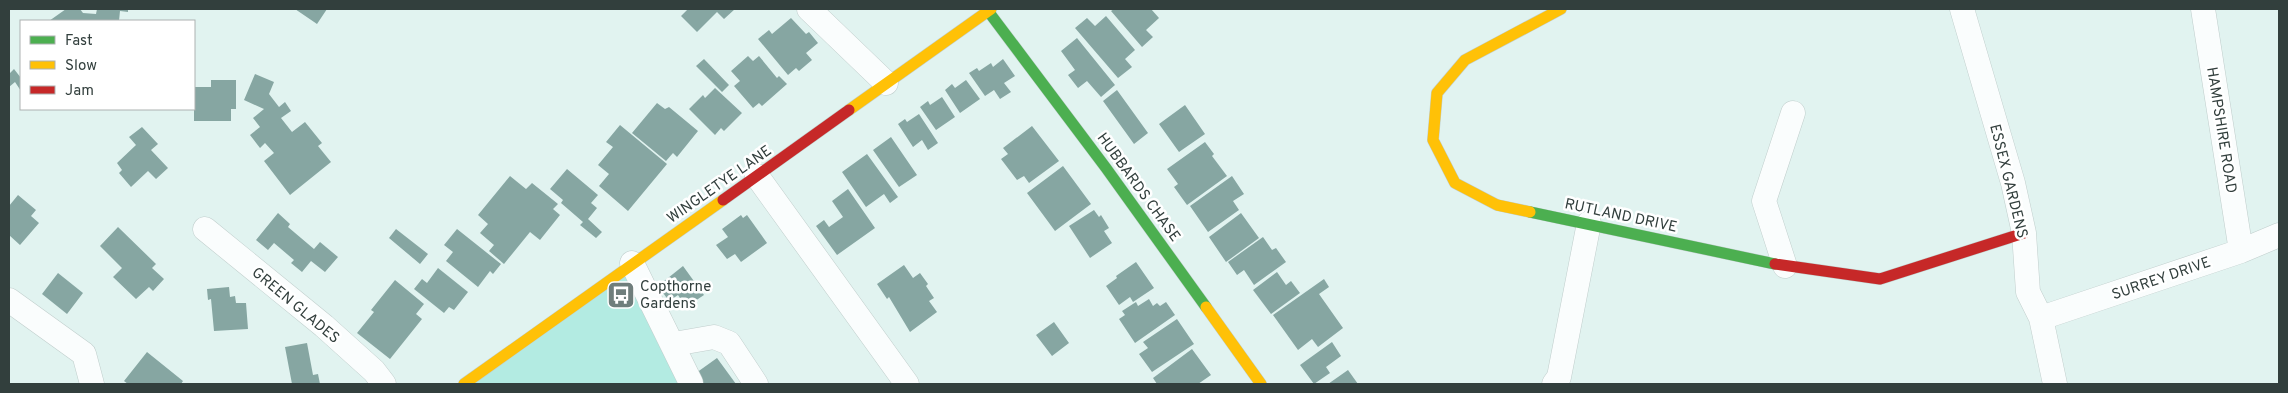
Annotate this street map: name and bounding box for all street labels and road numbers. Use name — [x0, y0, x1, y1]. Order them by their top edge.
street label: HAMPSHIRE ROAD — [2201, 66, 2240, 195]
street label: ESSEX GARDENS — [1984, 122, 2031, 240]
street label: HUBBARDS CHASE — [1092, 130, 1184, 246]
street label: WINGLETYE LANE — [664, 142, 776, 228]
street label: RUTLAND DRIVE — [1563, 195, 1679, 238]
street label: SURREY DRIVE — [2110, 254, 2213, 305]
street label: GREEN GLADES — [247, 264, 343, 348]

